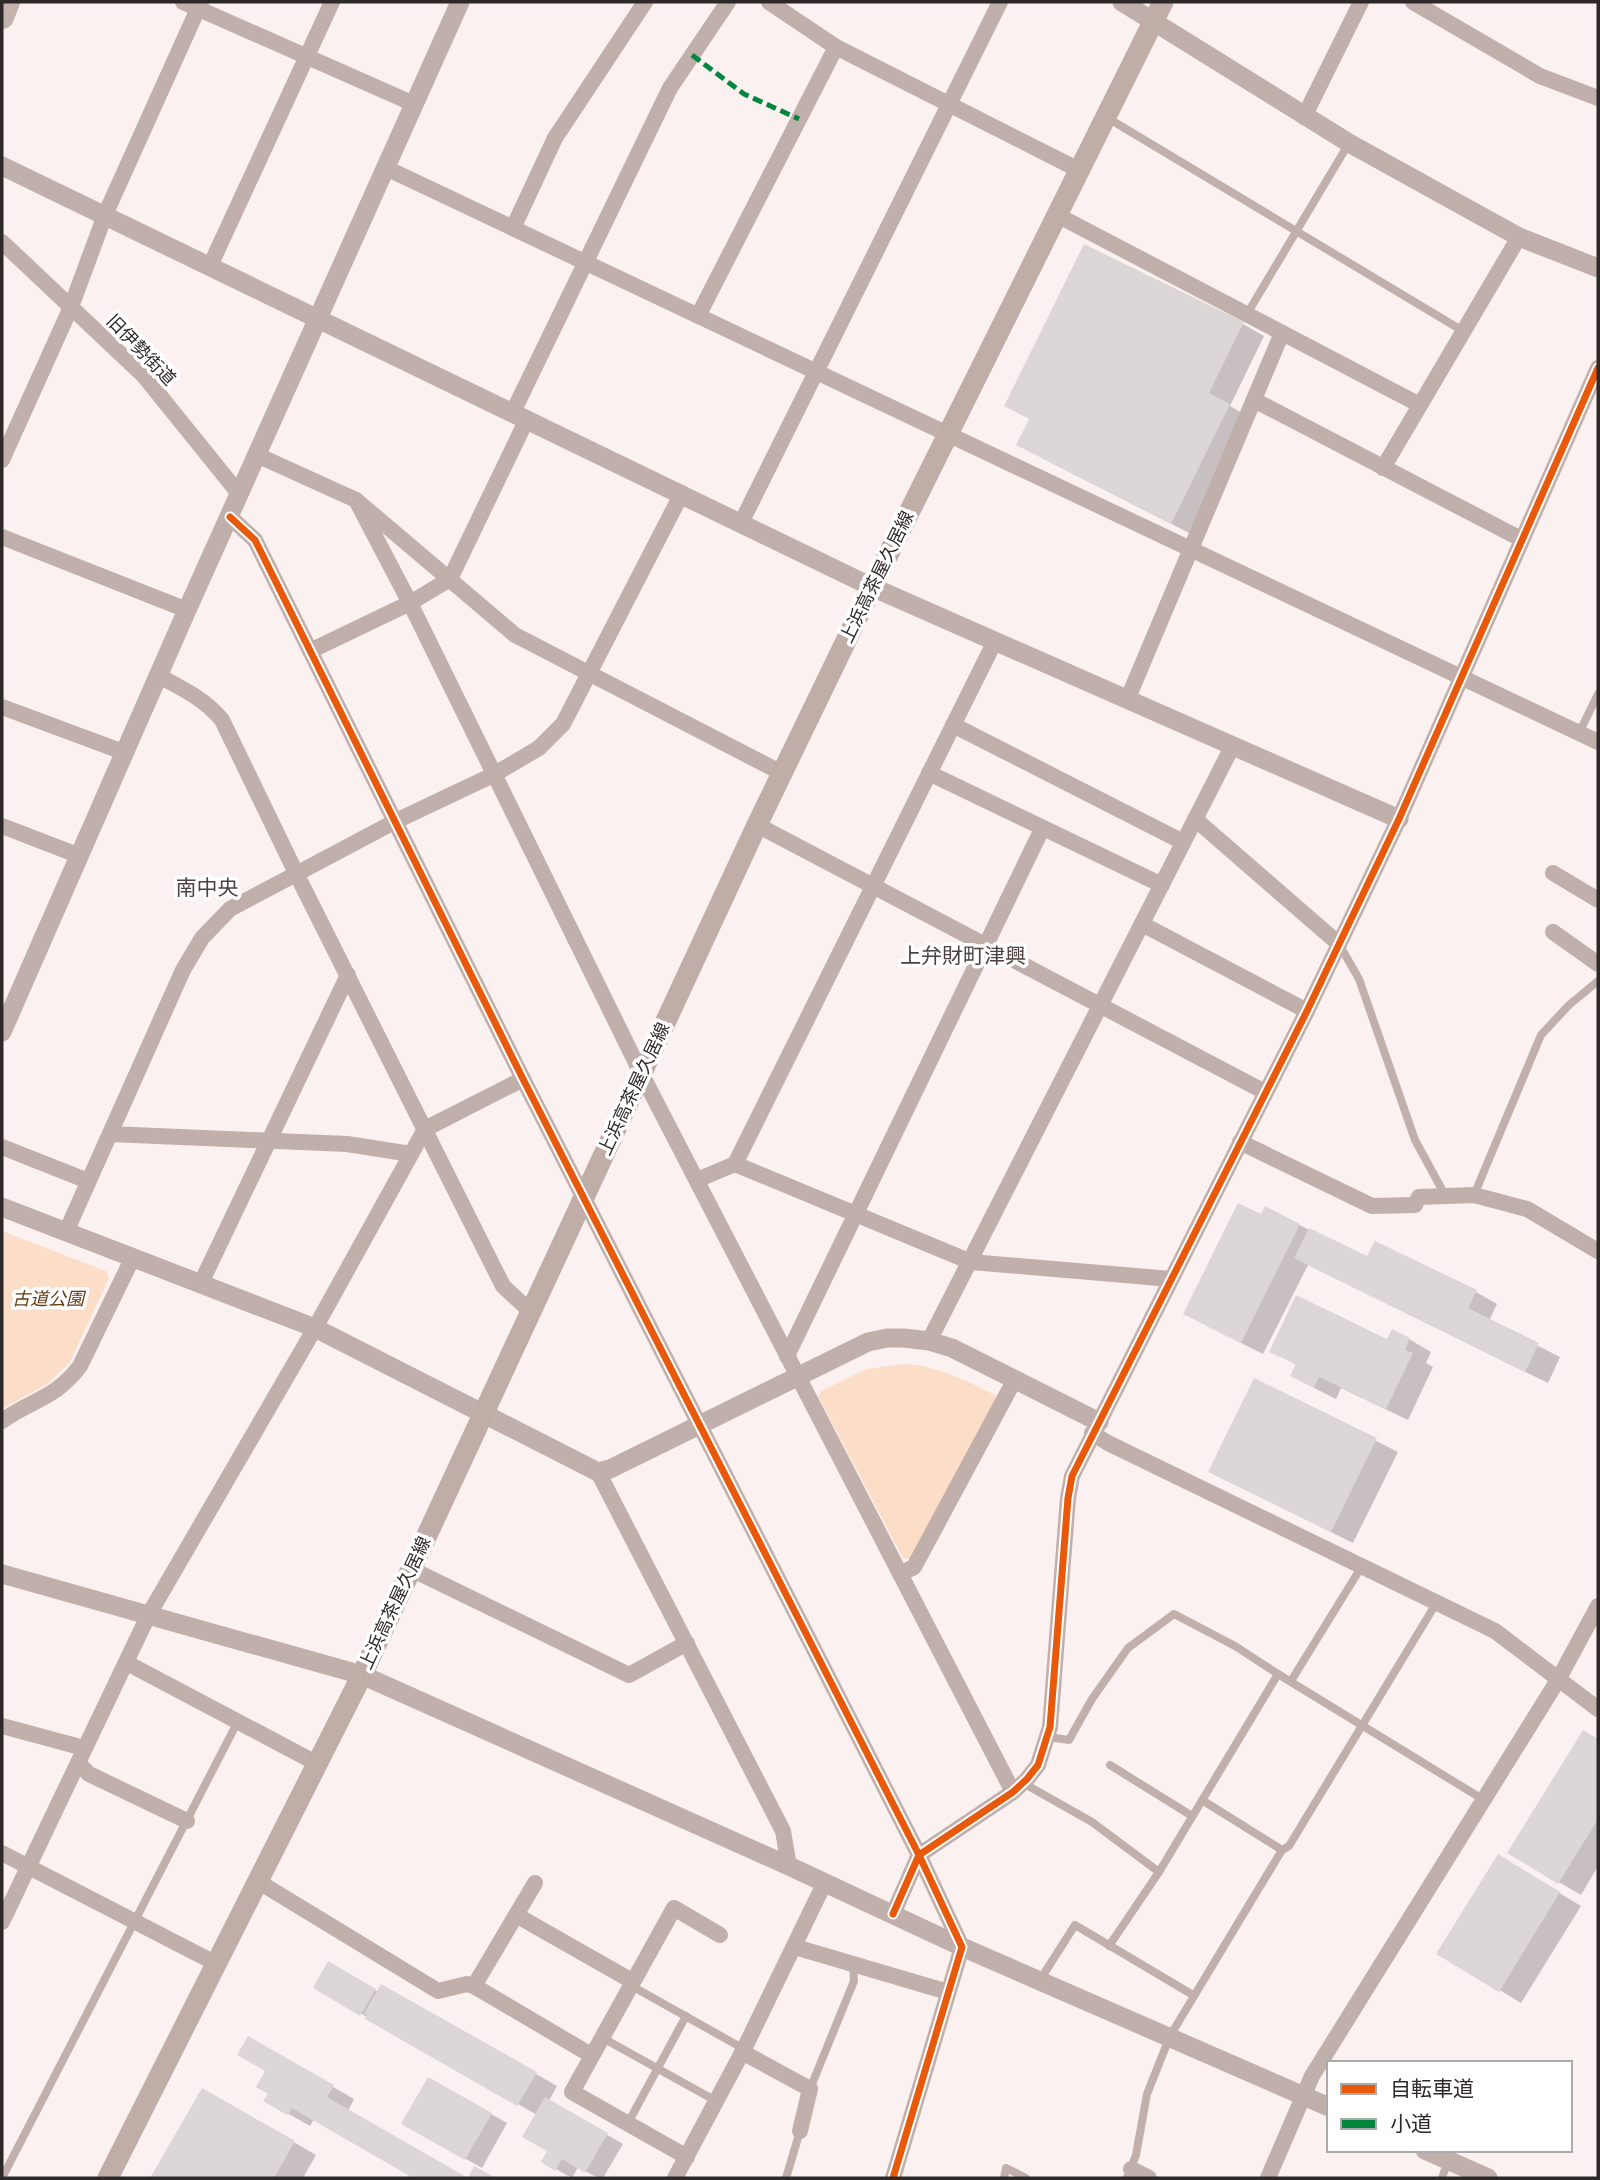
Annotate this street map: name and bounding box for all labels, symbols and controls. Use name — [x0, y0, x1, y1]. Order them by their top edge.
street label: 旧伊勢街道 — [102, 309, 181, 390]
street label: 上浜高茶屋久居線 — [835, 507, 918, 647]
district label: 南中央 — [176, 874, 239, 901]
district label: 上弁財町津興 — [900, 942, 1026, 969]
street label: 上浜高茶屋久居線 — [593, 1019, 674, 1159]
park label: 古道公園 — [12, 1287, 87, 1310]
street label: 上浜高茶屋久居線 — [354, 1533, 435, 1673]
legend — [1327, 2061, 1572, 2152]
text: 自転車道 — [1390, 2075, 1474, 2102]
text: 小道 — [1390, 2110, 1432, 2137]

